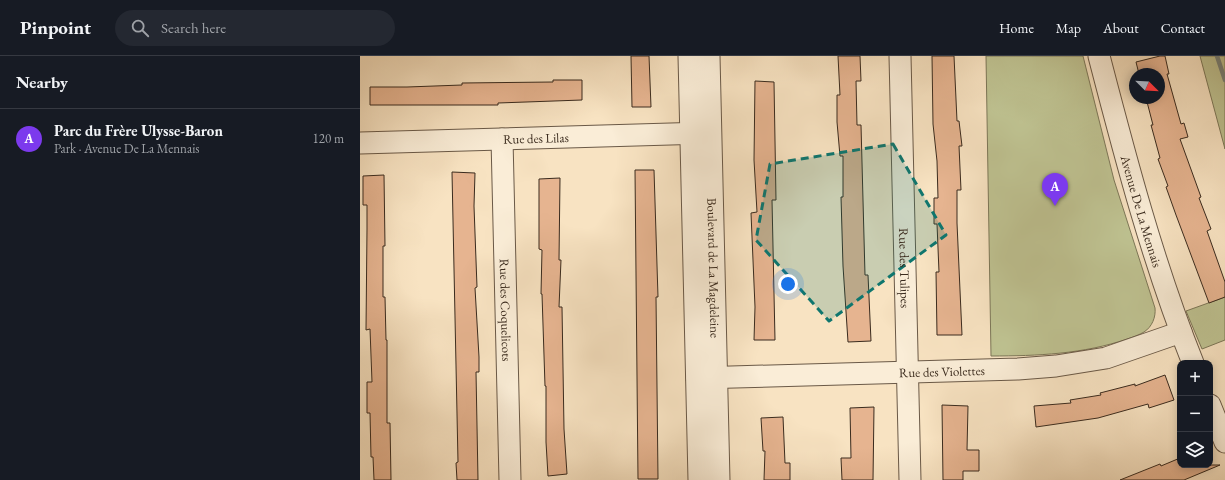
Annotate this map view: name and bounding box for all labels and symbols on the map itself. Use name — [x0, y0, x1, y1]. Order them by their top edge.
north arrow — [1129, 68, 1165, 104]
street label: Rue des Lilas — [503, 129, 569, 148]
street label: Avenue De La Mennais — [1116, 153, 1166, 269]
pin: A — [1042, 173, 1068, 206]
street label: Boulevard de La Magdeleine — [703, 198, 724, 338]
street label: Rue des Tulipes — [895, 228, 914, 308]
street label: Rue des Coquelicots — [496, 258, 515, 362]
your location — [778, 274, 798, 294]
street label: Rue des Violettes — [899, 362, 985, 381]

